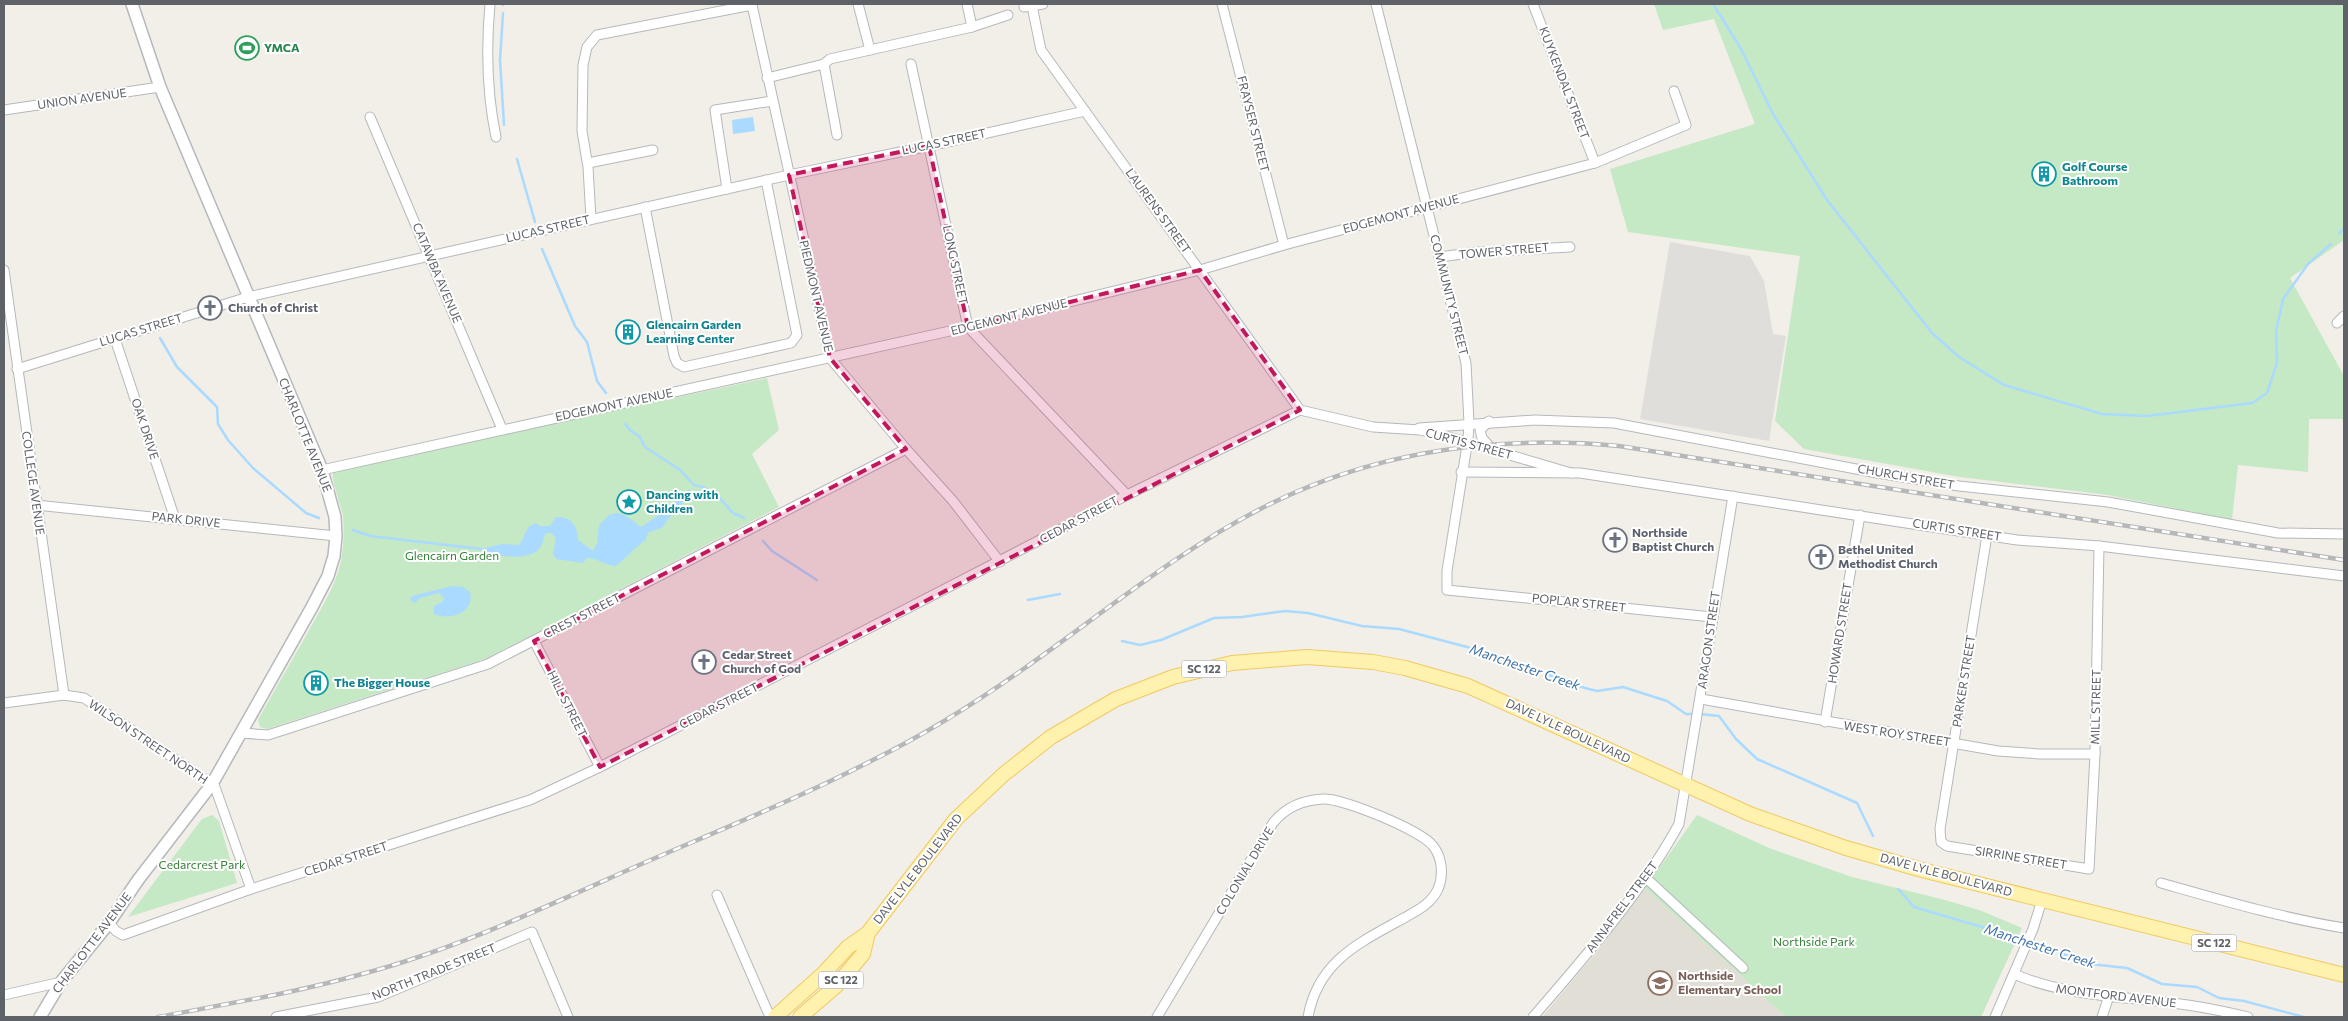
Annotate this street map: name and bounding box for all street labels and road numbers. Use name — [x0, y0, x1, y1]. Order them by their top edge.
street label: KUYKENDAL STREET — [1537, 24, 1593, 141]
street label: FRAYSER STREET — [1235, 74, 1273, 174]
street label: UNION AVENUE — [36, 85, 127, 111]
street label: LUCAS STREET — [900, 125, 988, 157]
street label: LAURENS STREET — [1123, 165, 1195, 256]
street label: EDGEMONT AVENUE — [1341, 191, 1460, 235]
street label: LUCAS STREET — [504, 211, 592, 245]
street label: CATAWBA AVENUE — [410, 220, 465, 325]
street label: LONG STREET — [941, 224, 971, 306]
street label: COMMUNITY STREET — [1428, 233, 1472, 357]
street label: PIEDMONT AVENUE — [797, 238, 837, 353]
street label: TOWER STREET — [1458, 239, 1550, 261]
street label: EDGEMONT AVENUE — [949, 295, 1069, 337]
street label: LUCAS STREET — [98, 310, 184, 348]
street label: CHARLOTTE AVENUE — [277, 375, 335, 494]
street label: EDGEMONT AVENUE — [554, 385, 674, 423]
street label: OAK DRIVE — [129, 396, 162, 461]
street label: CURTIS STREET — [1424, 425, 1515, 461]
street label: COLLEGE AVENUE — [20, 430, 48, 536]
street label: CHURCH STREET — [1857, 461, 1956, 491]
street label: CEDAR STREET — [1037, 492, 1120, 546]
street label: PARK DRIVE — [151, 508, 221, 530]
street label: CURTIS STREET — [1912, 515, 2003, 543]
street label: HOWARD STREET — [1824, 581, 1854, 684]
street label: CREST STREET — [541, 589, 623, 641]
street label: POPLAR STREET — [1531, 590, 1627, 614]
street label: ARAGON STREET — [1694, 590, 1722, 690]
street label: PARKER STREET — [1949, 633, 1977, 728]
road number: SC 122 — [1182, 661, 1226, 678]
street label: HILL STREET — [545, 668, 591, 739]
street label: MILL STREET — [2087, 669, 2103, 745]
street label: CEDAR STREET — [677, 679, 761, 731]
street label: DAVE LYLE BOULEVARD — [1504, 695, 1633, 765]
street label: WILSON STREET NORTH — [86, 696, 211, 786]
street label: WEST ROY STREET — [1843, 718, 1952, 748]
street label: DAVE LYLE BOULEVARD — [870, 810, 965, 926]
street label: COLONIAL DRIVE — [1212, 824, 1276, 917]
street label: CEDAR STREET — [302, 838, 390, 878]
street label: SIRRINE STREET — [1974, 843, 2068, 871]
street label: DAVE LYLE BOULEVARD — [1879, 850, 2014, 898]
street label: ANNAFREL STREET — [1582, 858, 1660, 955]
street label: CHARLOTTE AVENUE — [49, 889, 134, 995]
road number: SC 122 — [2192, 934, 2236, 951]
street label: NORTH TRADE STREET — [370, 940, 498, 1002]
road number: SC 122 — [818, 972, 864, 988]
street label: MONTFORD AVENUE — [2055, 981, 2177, 1009]

